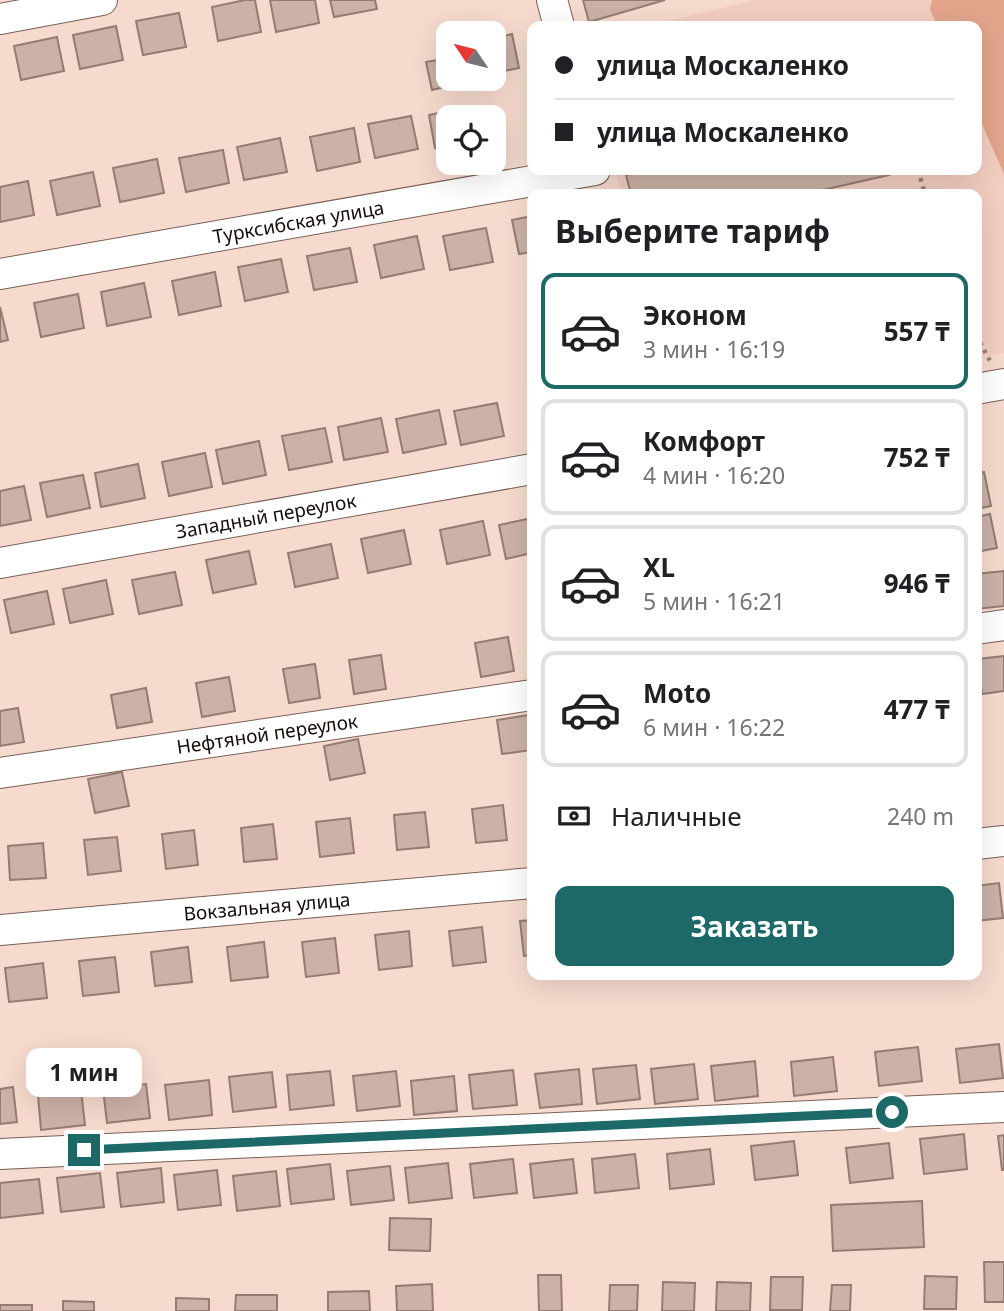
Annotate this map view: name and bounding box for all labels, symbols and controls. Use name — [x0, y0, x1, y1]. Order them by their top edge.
north arrow — [436, 21, 506, 91]
map controls — [436, 21, 506, 175]
text: улица Москаленко — [597, 47, 849, 83]
button: locate — [436, 105, 506, 175]
text: улица Москаленко — [597, 114, 849, 150]
street label: Турксибская улица — [211, 194, 386, 250]
text: Выберите тариф — [555, 209, 830, 252]
text: Эконом — [643, 297, 747, 333]
icon: car — [559, 300, 622, 363]
text: 557 ₸ — [884, 313, 950, 349]
text: 3 мин · 16:19 — [643, 333, 785, 365]
text: Комфорт — [643, 423, 765, 459]
icon: car — [559, 426, 622, 489]
text: 752 ₸ — [884, 439, 950, 475]
text: 4 мин · 16:20 — [643, 459, 785, 491]
street label: Западный переулок — [174, 487, 358, 545]
text: XL — [643, 549, 675, 585]
icon: car — [559, 552, 622, 615]
text: 946 ₸ — [884, 565, 950, 601]
text: 5 мин · 16:21 — [643, 585, 785, 617]
text: Moto — [643, 675, 711, 711]
icon: car — [559, 678, 622, 741]
text: 477 ₸ — [884, 691, 950, 727]
street label: Нефтяной переулок — [175, 708, 359, 760]
text: 6 мин · 16:22 — [643, 711, 785, 743]
icon: cash — [555, 797, 593, 835]
text: Наличные — [611, 798, 742, 834]
text: 240 m — [887, 800, 954, 832]
street label: Вокзальная улица — [183, 886, 351, 927]
button: Заказать — [555, 886, 954, 966]
callout: 1 мин — [26, 1048, 142, 1098]
text: 1 мин — [50, 1056, 118, 1088]
route start — [876, 1096, 908, 1128]
route end — [68, 1134, 100, 1166]

